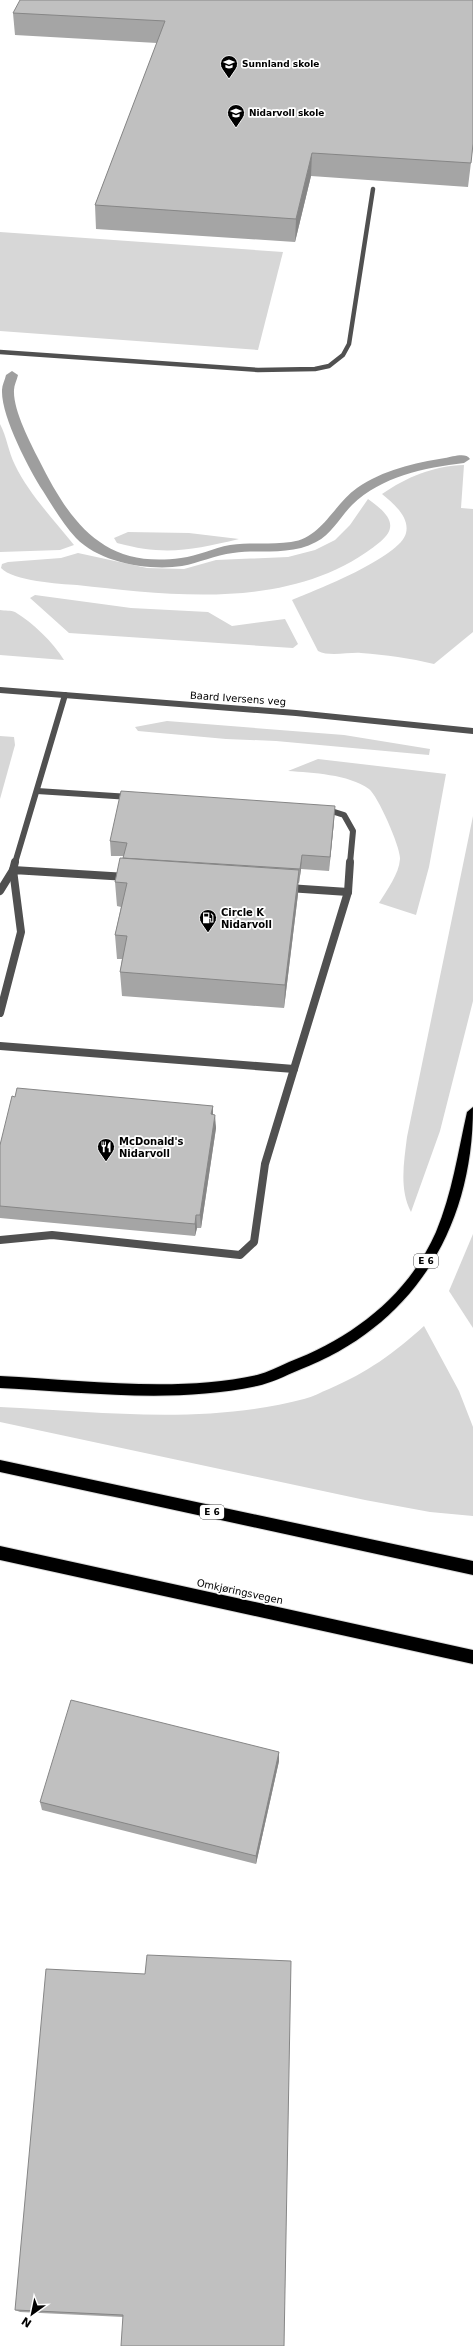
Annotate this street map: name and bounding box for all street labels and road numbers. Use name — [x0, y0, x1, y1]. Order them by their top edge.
street label: Baard Iversens veg — [190, 690, 286, 707]
road number: E 6 — [414, 1254, 438, 1268]
road number: E 6 — [200, 1505, 224, 1519]
street label: Omkjøringsvegen — [196, 1577, 284, 1606]

